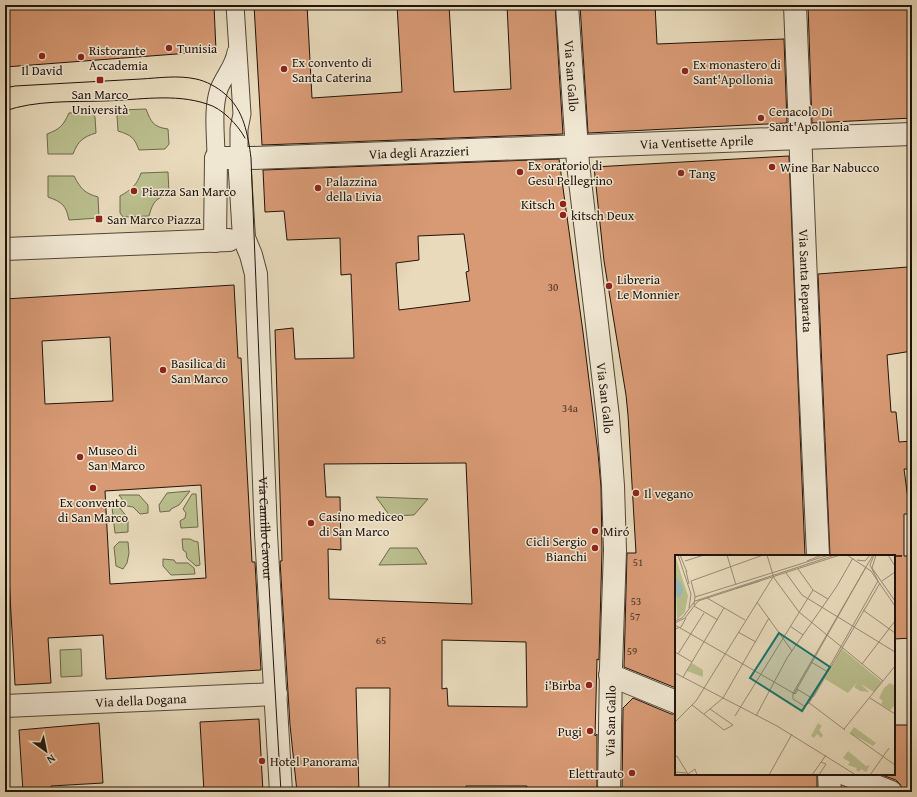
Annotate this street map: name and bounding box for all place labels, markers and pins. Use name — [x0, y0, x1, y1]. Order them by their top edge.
place label: Tunisia — [177, 39, 218, 58]
place label: Ristorante Accademia — [89, 41, 149, 75]
marker: Tunisia — [164, 43, 174, 53]
marker: Il David — [37, 51, 47, 61]
marker: Ristorante Accademia — [76, 52, 86, 62]
place label: Ex convento di Santa Caterina — [292, 53, 373, 87]
place label: Ex monastero di Sant'Apollonia — [693, 55, 781, 89]
place label: Il David — [21, 61, 63, 80]
marker: Ex convento di Santa Caterina — [279, 64, 289, 74]
marker: Ex monastero di Sant'Apollonia — [680, 66, 690, 76]
marker: San Marco Università — [95, 75, 105, 85]
place label: San Marco Università — [71, 85, 129, 119]
place label: Cenacolo Di Sant'Apollonia — [769, 102, 850, 136]
marker: Cenacolo Di Sant'Apollonia — [756, 113, 766, 123]
place label: Ex oratorio di Gesù Pellegrino — [528, 156, 613, 190]
place label: Wine Bar Nabucco — [780, 158, 880, 177]
marker: Wine Bar Nabucco — [767, 162, 777, 172]
place label: Tang — [689, 164, 716, 183]
marker: Ex oratorio di Gesù Pellegrino — [515, 167, 525, 177]
marker: Tang — [676, 168, 686, 178]
place label: Palazzina della Livia — [326, 172, 382, 206]
place label: Piazza San Marco — [142, 182, 237, 201]
marker: Palazzina della Livia — [313, 183, 323, 193]
marker: Piazza San Marco — [129, 186, 139, 196]
place label: Kitsch — [521, 195, 556, 214]
marker: Kitsch — [558, 199, 568, 209]
place label: kitsch Deux — [571, 206, 635, 225]
place label: San Marco Piazza — [107, 210, 202, 229]
marker: kitsch Deux — [558, 210, 568, 220]
marker: San Marco Piazza — [94, 214, 104, 224]
place label: Libreria Le Monnier — [617, 270, 680, 304]
marker: Libreria Le Monnier — [604, 281, 614, 291]
place label: Basilica di San Marco — [171, 354, 228, 388]
marker: Basilica di San Marco — [158, 365, 168, 375]
place label: Museo di San Marco — [88, 441, 145, 475]
marker: Museo di San Marco — [75, 452, 85, 462]
marker: Ex convento di San Marco — [88, 483, 98, 493]
place label: Il vegano — [644, 484, 694, 503]
marker: Il vegano — [631, 488, 641, 498]
place label: Ex convento di San Marco — [58, 493, 129, 527]
place label: Casino mediceo di San Marco — [319, 507, 404, 541]
marker: Casino mediceo di San Marco — [306, 518, 316, 528]
place label: Miró — [603, 522, 630, 541]
marker: Miró — [590, 526, 600, 536]
place label: Cicli Sergio Bianchi — [526, 532, 587, 566]
marker: Cicli Sergio Bianchi — [590, 543, 600, 553]
place label: i'Birba — [545, 676, 582, 695]
marker: i'Birba — [584, 680, 594, 690]
place label: Pugi — [558, 722, 582, 741]
marker: Pugi — [585, 726, 595, 736]
place label: Hotel Panorama — [270, 752, 359, 771]
marker: Hotel Panorama — [257, 756, 267, 766]
place label: Elettrauto — [569, 764, 624, 783]
marker: Elettrauto — [627, 768, 637, 778]

